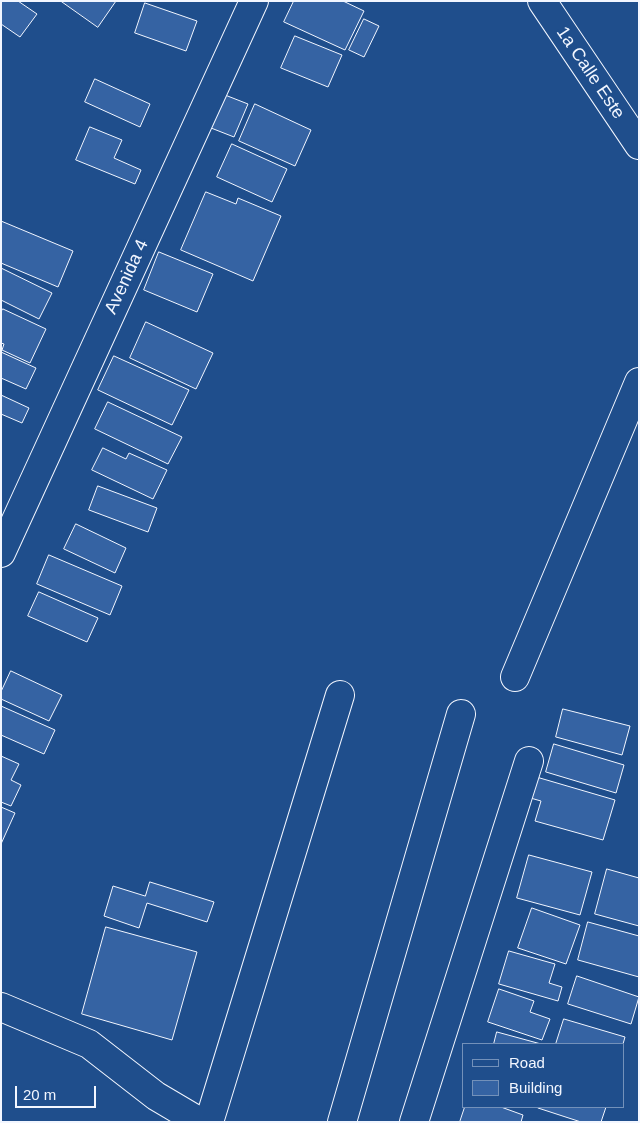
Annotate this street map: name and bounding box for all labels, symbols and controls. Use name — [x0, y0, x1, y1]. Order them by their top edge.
street label: 1a Calle Este — [551, 23, 629, 123]
street label: Avenida 4 — [100, 236, 154, 318]
legend — [462, 1043, 625, 1108]
text: Road — [509, 1054, 545, 1071]
scale bar — [18, 1076, 99, 1108]
text: Building — [509, 1079, 562, 1096]
text: 20 m — [23, 1086, 56, 1103]

